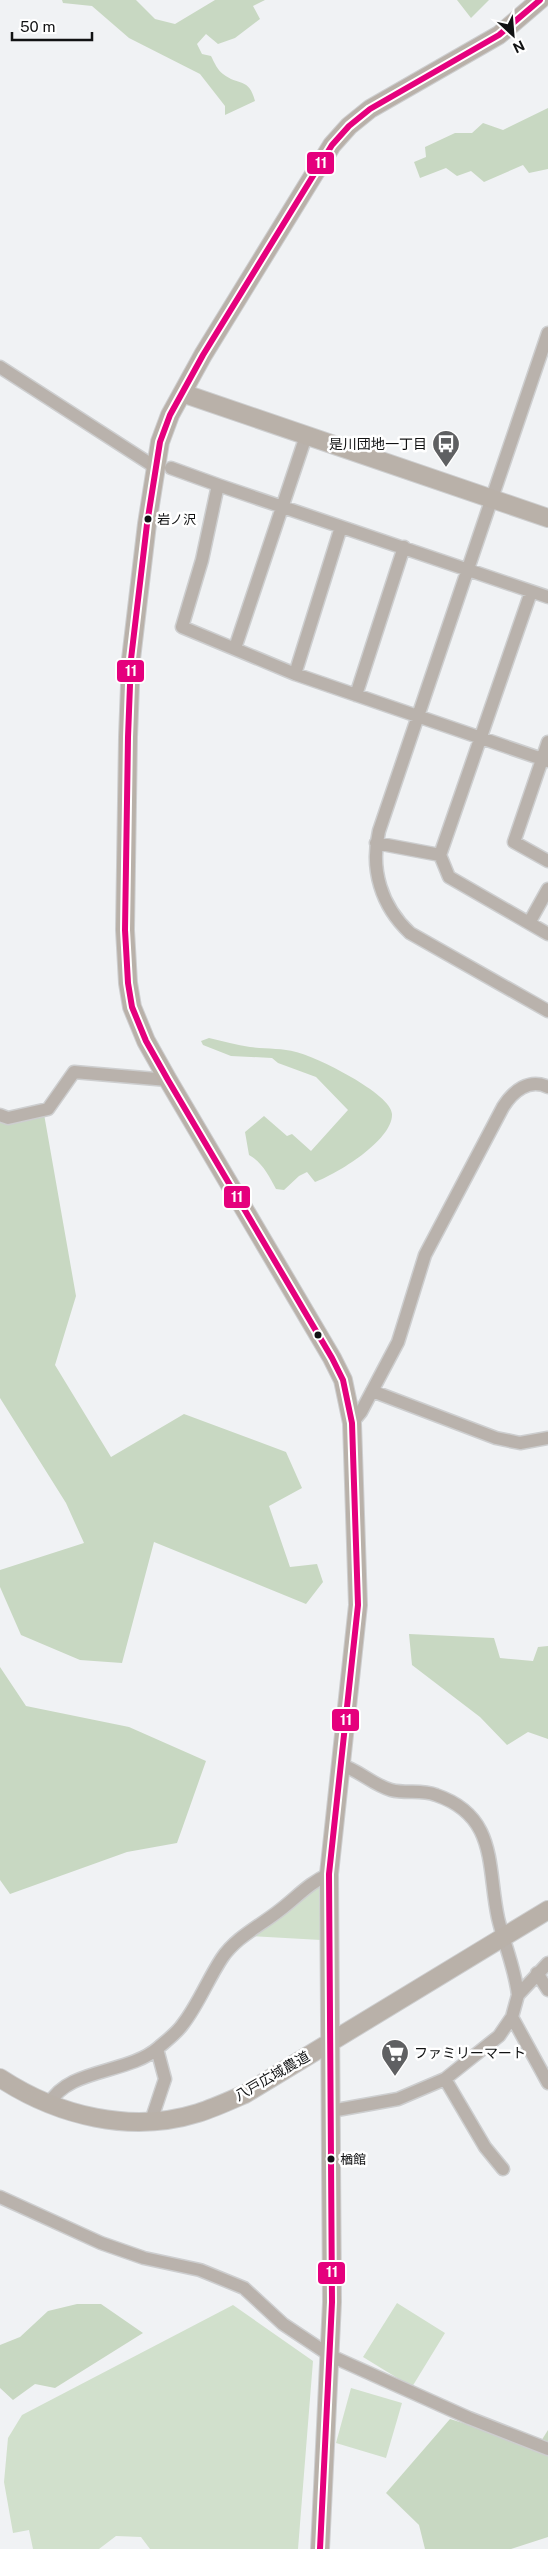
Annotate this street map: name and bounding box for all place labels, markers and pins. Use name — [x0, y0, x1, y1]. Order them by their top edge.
bus stop icon: 是川団地一丁目 — [431, 429, 461, 468]
place label: 是川団地一丁目 — [329, 436, 427, 452]
place label: 岩ノ沢 — [157, 512, 196, 527]
marker: 岩ノ沢 — [143, 514, 153, 524]
unlabelled marker — [313, 1330, 323, 1340]
supermarket icon: ファミリーマート — [380, 2038, 410, 2077]
place label: ファミリーマート — [414, 2045, 526, 2061]
place label: 楢館 — [340, 2152, 366, 2167]
marker: 楢館 — [326, 2154, 336, 2164]

